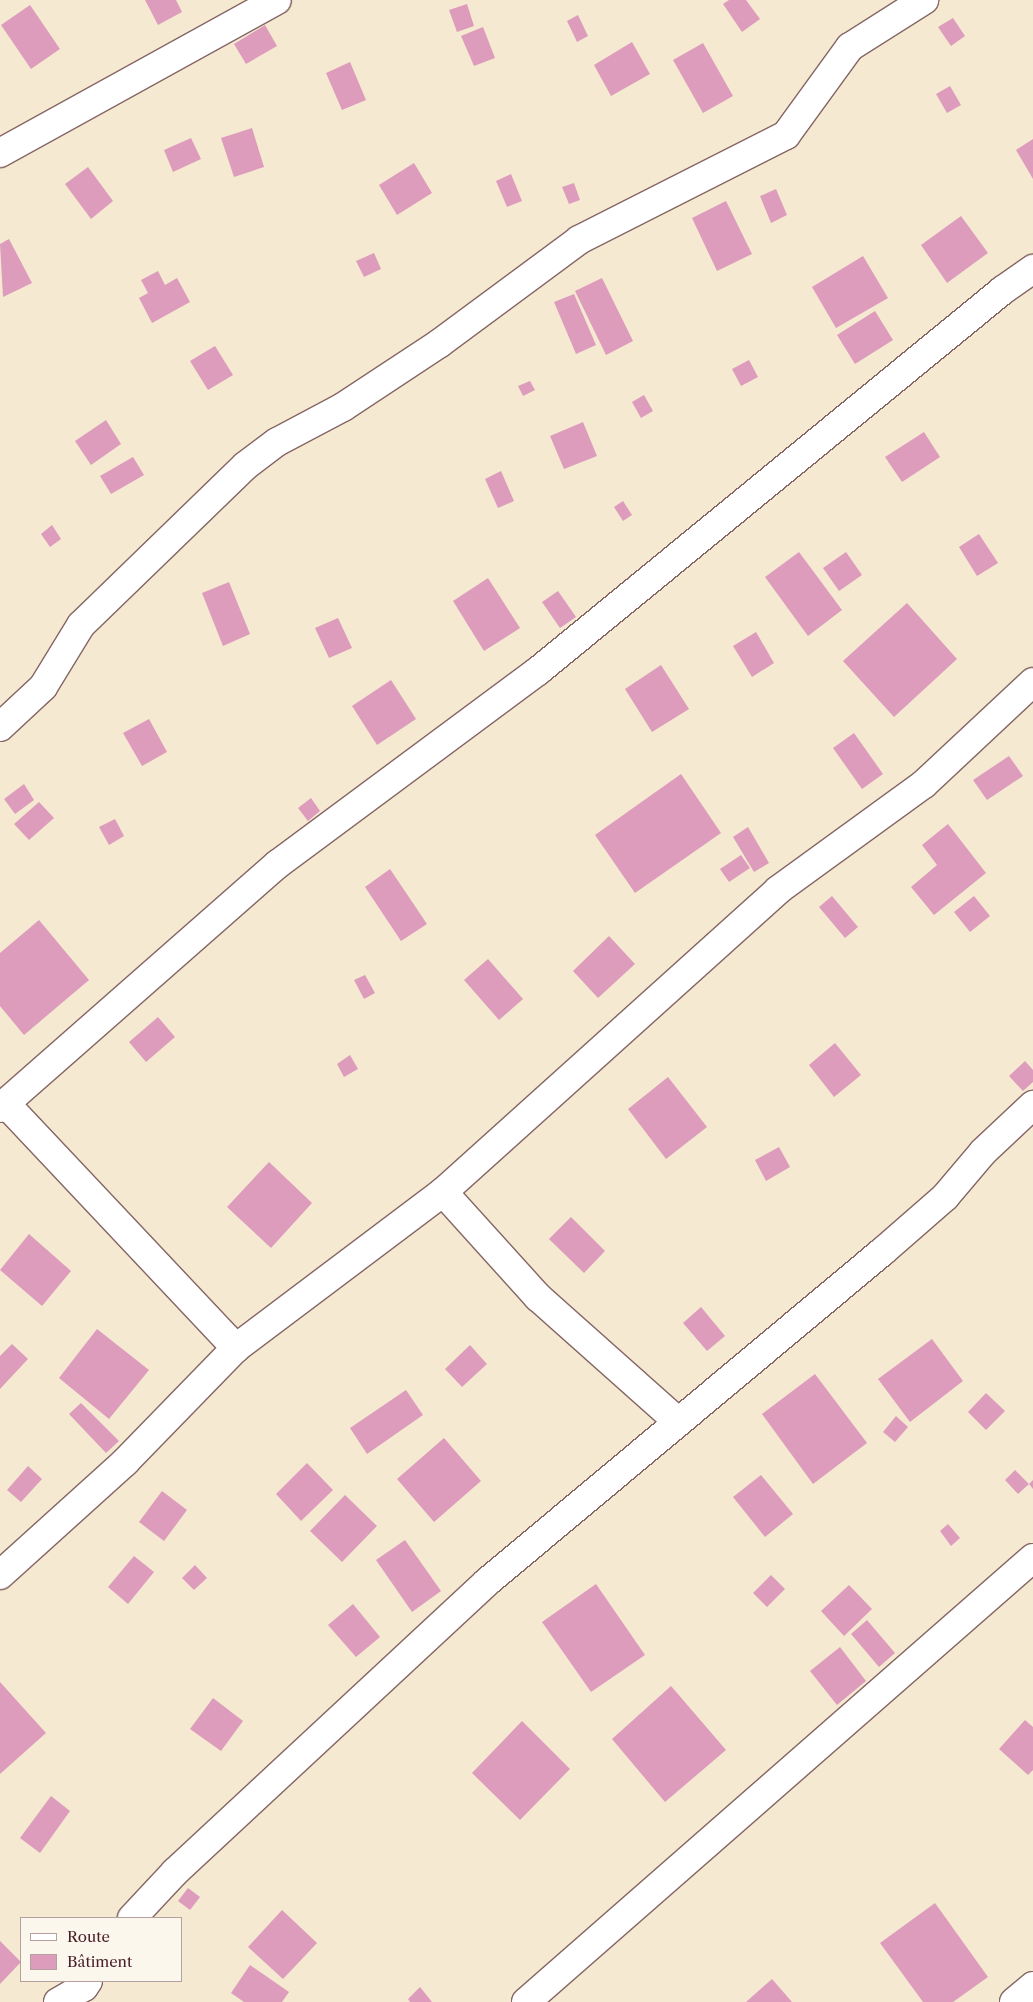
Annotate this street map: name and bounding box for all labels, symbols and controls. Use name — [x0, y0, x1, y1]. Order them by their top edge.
legend — [20, 1917, 182, 1982]
text: Route — [67, 1927, 110, 1946]
text: Bâtiment — [67, 1952, 132, 1971]

